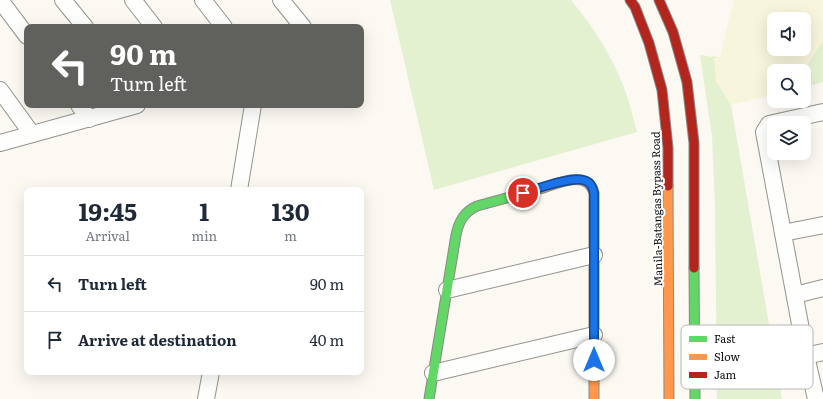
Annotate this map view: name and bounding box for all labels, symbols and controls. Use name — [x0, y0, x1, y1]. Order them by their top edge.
map controls — [767, 12, 811, 160]
button: sound — [767, 12, 811, 56]
text: 90 m — [110, 32, 177, 74]
icon: left — [44, 40, 96, 92]
button: search — [767, 64, 811, 108]
text: Turn left — [110, 70, 187, 97]
button: layers — [767, 116, 811, 160]
street label: Manila-Batangas Bypass Road — [647, 131, 665, 287]
pin — [506, 176, 540, 210]
icon: arrive — [512, 182, 534, 204]
text: 19:45 — [78, 193, 137, 228]
text: 1 — [199, 193, 209, 228]
text: 130 — [271, 193, 310, 228]
text: Arrival — [86, 226, 130, 245]
text: min — [192, 226, 217, 245]
text: m — [284, 226, 297, 245]
text: Turn left — [78, 272, 147, 295]
text: 90 m — [310, 272, 344, 295]
icon: left — [44, 273, 66, 295]
legend — [681, 325, 813, 389]
text: Arrive at destination — [78, 328, 237, 351]
text: 40 m — [310, 328, 344, 351]
icon: arrive — [44, 329, 66, 351]
text: Fast — [714, 330, 736, 346]
position arrow — [573, 339, 615, 381]
text: Slow — [714, 348, 740, 364]
text: Jam — [714, 366, 737, 382]

